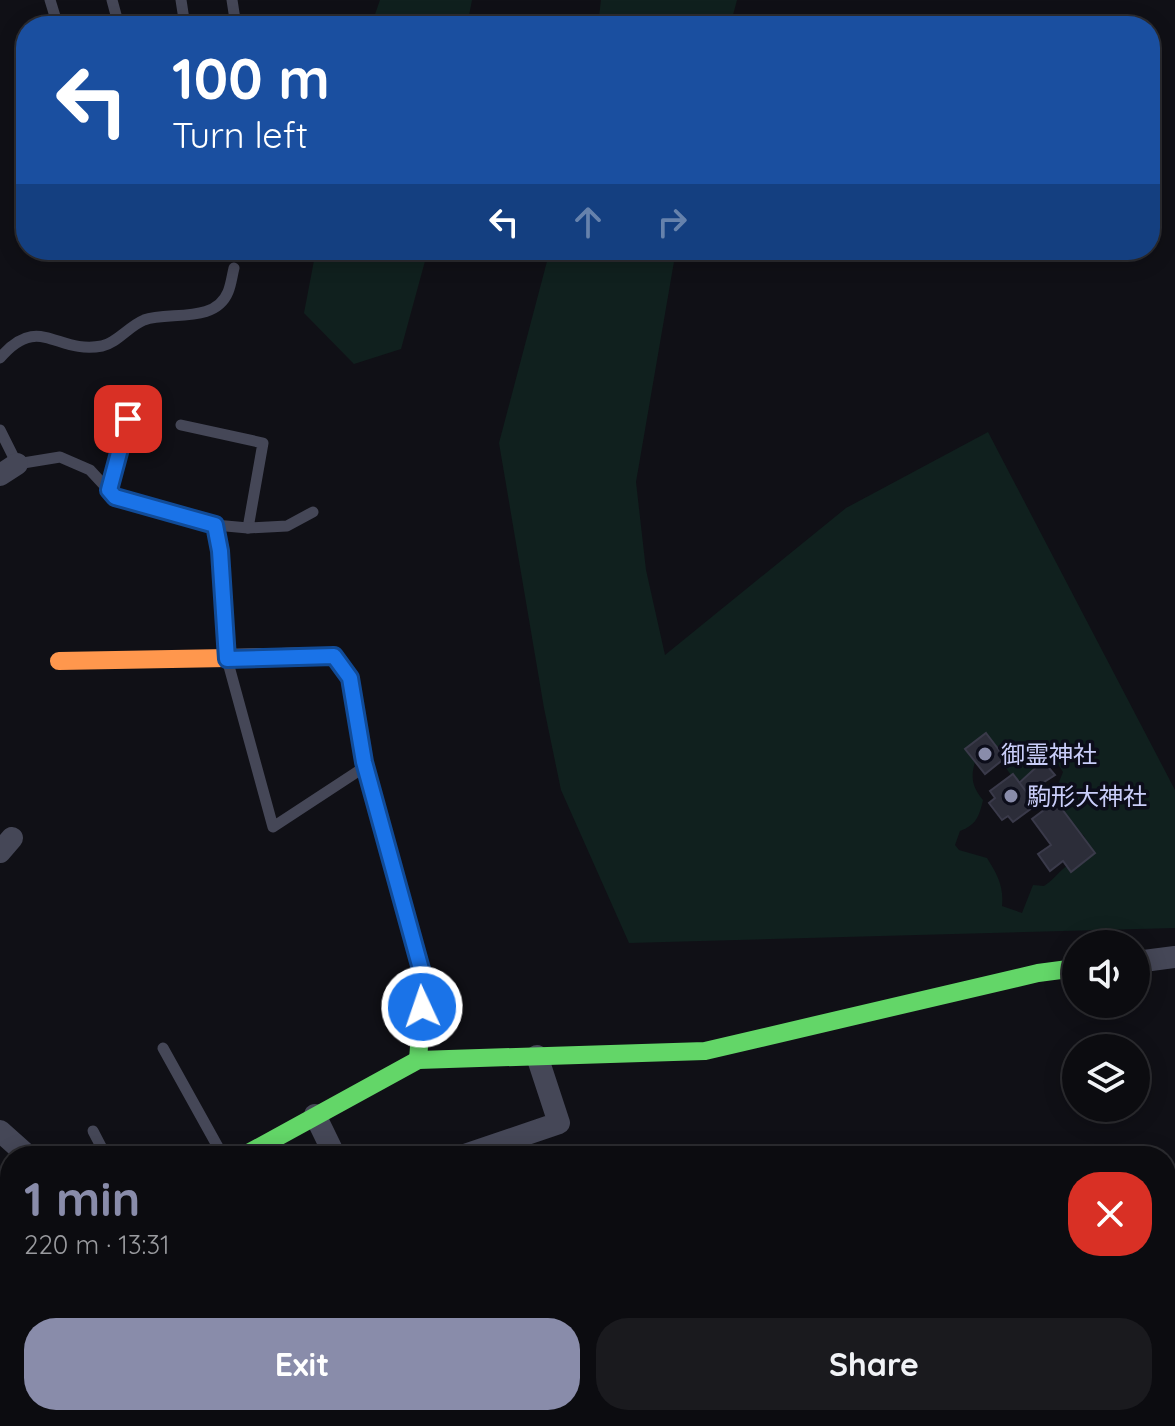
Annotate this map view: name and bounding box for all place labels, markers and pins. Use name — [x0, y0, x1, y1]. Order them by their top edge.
pin — [94, 385, 162, 453]
place label: 御霊神社 — [1001, 739, 1097, 769]
marker: 御霊神社 — [976, 745, 994, 763]
place label: 駒形大神社 — [1027, 781, 1147, 811]
marker: 駒形大神社 — [1002, 787, 1020, 805]

